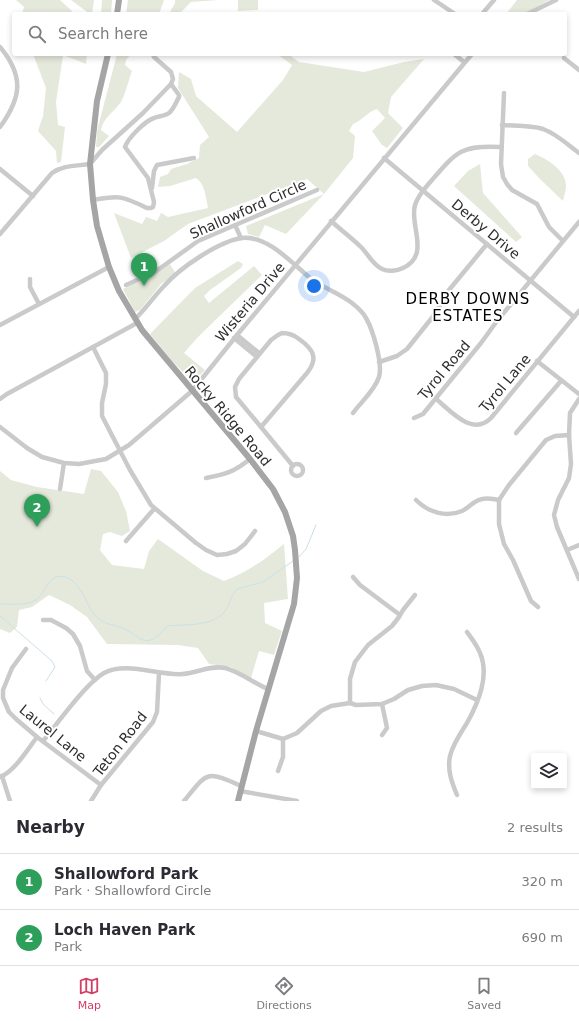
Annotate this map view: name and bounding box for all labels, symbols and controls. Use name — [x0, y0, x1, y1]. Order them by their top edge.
search box — [12, 12, 567, 56]
icon: search — [26, 23, 48, 45]
text: Search here — [58, 25, 148, 43]
street label: Shallowford Circle — [187, 176, 309, 242]
street label: Derby Drive — [449, 196, 523, 262]
pin: 1 — [131, 253, 157, 286]
street label: Wisteria Drive — [212, 259, 288, 345]
your location — [304, 276, 324, 296]
district label: DERBY DOWNS ESTATES — [406, 290, 530, 325]
street label: Tyrol Road — [414, 337, 473, 404]
street label: Tyrol Lane — [475, 351, 534, 416]
street label: Rocky Ridge Road — [182, 363, 274, 469]
pin: 2 — [24, 494, 50, 527]
street label: Laurel Lane — [16, 701, 90, 765]
street label: Teton Road — [89, 709, 150, 780]
map controls — [531, 753, 567, 789]
button: layers — [531, 753, 567, 789]
text: Nearby — [16, 817, 85, 837]
text: 2 results — [507, 820, 563, 835]
text: Shallowford Park — [54, 865, 198, 883]
text: 1 — [24, 874, 34, 889]
text: 320 m — [521, 874, 563, 889]
text: Park · Shallowford Circle — [54, 883, 211, 898]
text: Loch Haven Park — [54, 921, 195, 939]
text: 2 — [24, 930, 34, 945]
text: 690 m — [521, 930, 563, 945]
text: Park — [54, 939, 82, 954]
tab: Map — [78, 975, 101, 1012]
tab: Directions — [256, 975, 312, 1012]
tab: Saved — [467, 975, 501, 1012]

